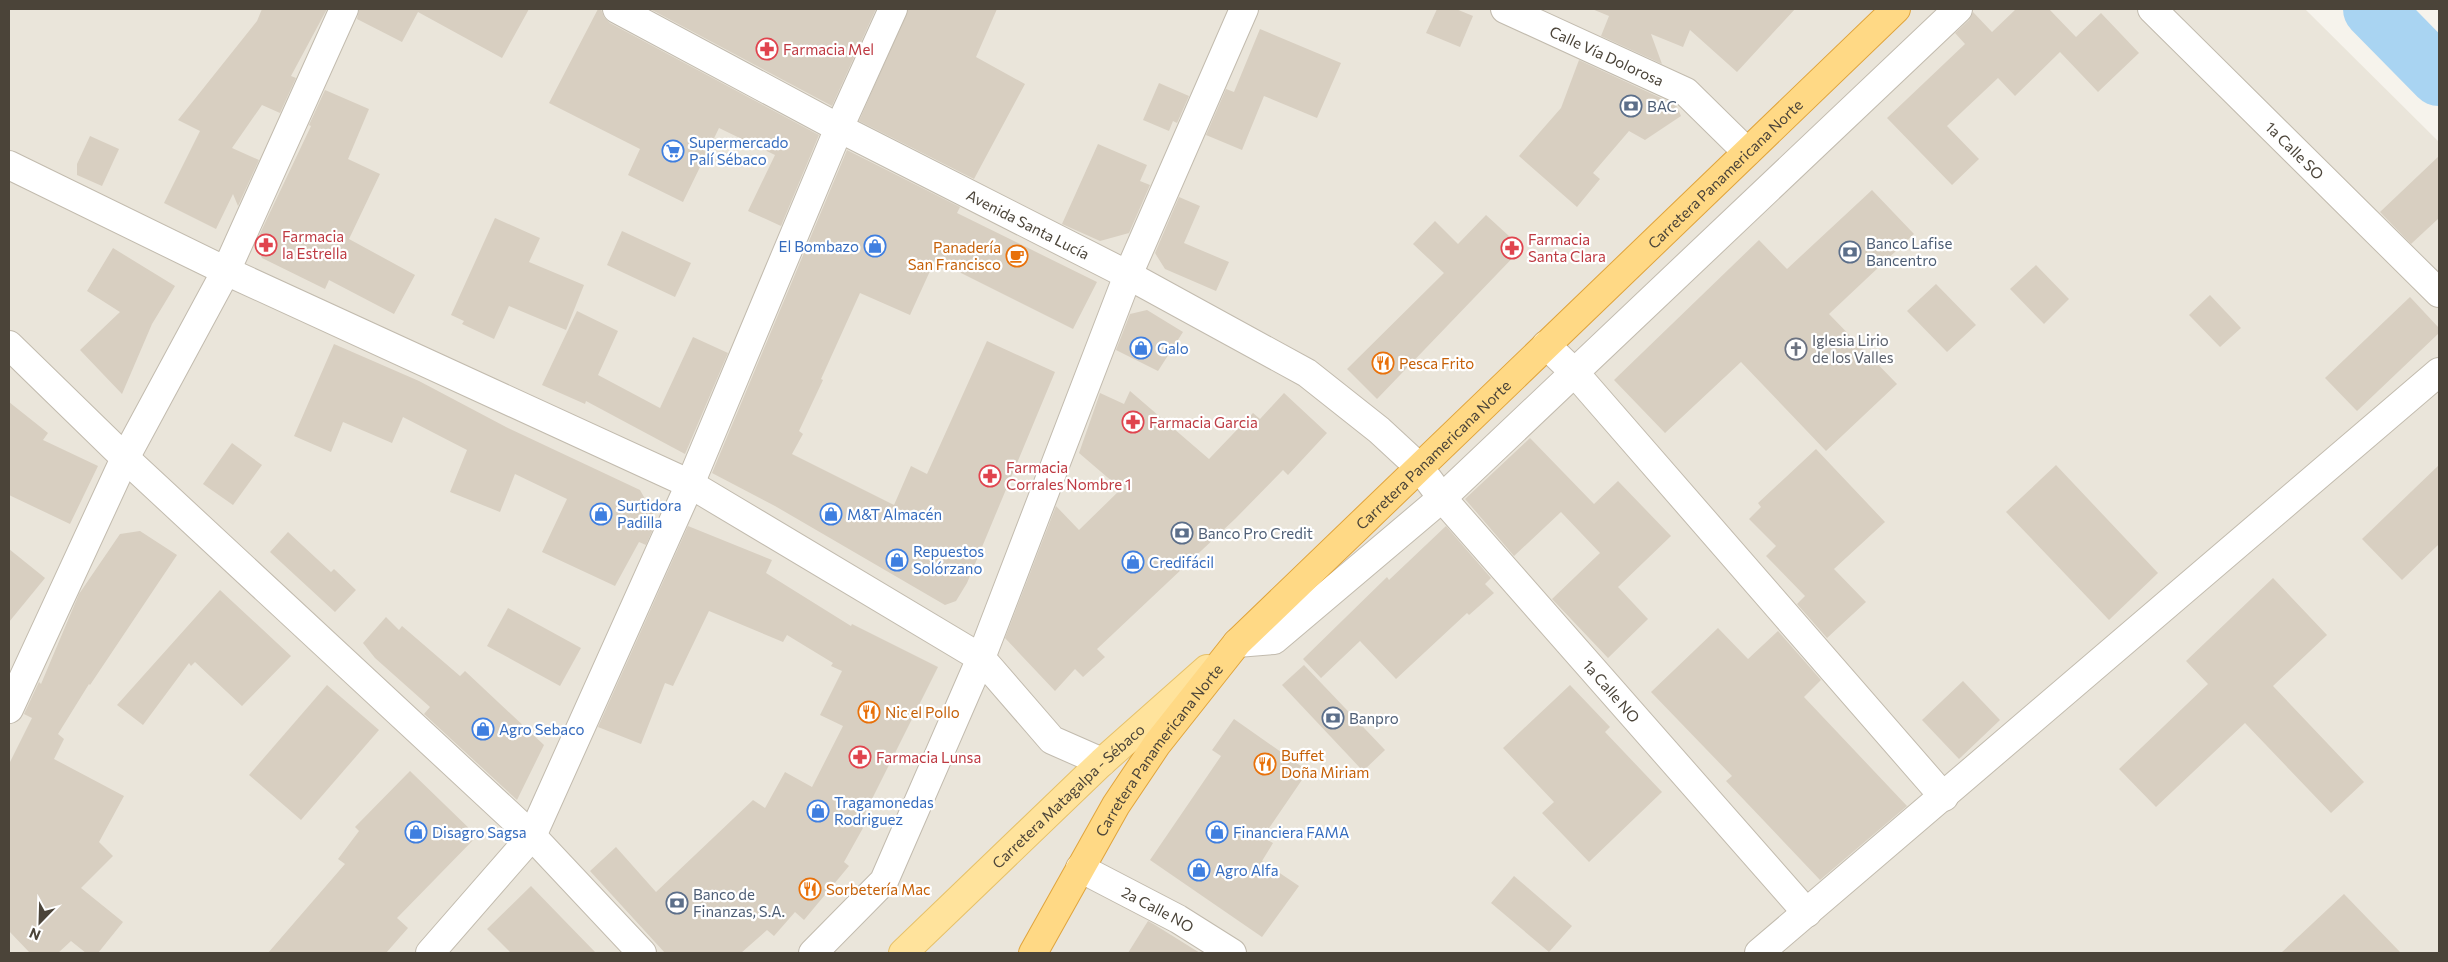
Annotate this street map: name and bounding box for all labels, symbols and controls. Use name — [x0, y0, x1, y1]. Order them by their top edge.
street label: Calle Vía Dolorosa — [1547, 22, 1667, 90]
pharmacy icon: Farmacia Mel — [755, 37, 779, 61]
place label: Farmacia Mel — [783, 40, 874, 58]
bank icon: BAC — [1619, 94, 1643, 118]
street label: Carretera Panamericana Norte — [1644, 95, 1806, 252]
place label: BAC — [1647, 97, 1677, 115]
street label: 1a Calle SO — [2262, 118, 2328, 183]
place label: Supermercado Palí Sébaco — [689, 133, 789, 168]
supermarket icon: Supermercado Palí Sébaco — [661, 139, 685, 163]
street label: Avenida Santa Lucía — [964, 185, 1092, 263]
place label: Farmacia la Estrella — [282, 227, 347, 262]
place label: Farmacia Santa Clara — [1528, 230, 1606, 265]
pharmacy icon: Farmacia la Estrella — [254, 233, 278, 257]
shop icon: El Bombazo — [863, 234, 887, 258]
place label: Banco Lafise Bancentro — [1866, 234, 1952, 269]
pharmacy icon: Farmacia Santa Clara — [1500, 236, 1524, 260]
place label: El Bombazo — [779, 237, 859, 255]
place label: Panadería San Francisco — [908, 238, 1001, 273]
bank icon: Banco Lafise Bancentro — [1838, 240, 1862, 264]
cafe icon: Panadería San Francisco — [1005, 244, 1029, 268]
place label: Iglesia Lirio de los Valles — [1812, 331, 1894, 366]
shop icon: Galo — [1129, 336, 1153, 360]
church icon: Iglesia Lirio de los Valles — [1784, 337, 1808, 361]
place label: Galo — [1157, 339, 1189, 357]
restaurant icon: Pesca Frito — [1371, 351, 1395, 375]
place label: Pesca Frito — [1399, 354, 1474, 372]
street label: Carretera Panamericana Norte — [1352, 376, 1514, 533]
pharmacy icon: Farmacia Garcia — [1121, 410, 1145, 434]
place label: Farmacia Garcia — [1149, 413, 1258, 431]
place label: Farmacia Corrales Nombre 1 — [1006, 458, 1132, 493]
pharmacy icon: Farmacia Corrales Nombre 1 — [978, 464, 1002, 488]
place label: Surtidora Padilla — [617, 496, 682, 531]
shop icon: Surtidora Padilla — [589, 502, 613, 526]
shop icon: M&T Almacén — [819, 502, 843, 526]
place label: M&T Almacén — [847, 505, 942, 523]
bank icon: Banco Pro Credit — [1170, 521, 1194, 545]
place label: Banco Pro Credit — [1198, 524, 1313, 542]
place label: Repuestos Solórzano — [913, 542, 984, 577]
shop icon: Repuestos Solórzano — [885, 548, 909, 572]
shop icon: Credifácil — [1121, 550, 1145, 574]
place label: Credifácil — [1149, 553, 1214, 571]
street label: 1a Calle NO — [1579, 656, 1644, 726]
street label: Carretera Panamericana Norte — [1091, 660, 1226, 840]
restaurant icon: Nic el Pollo — [857, 700, 881, 724]
place label: Nic el Pollo — [885, 703, 960, 721]
bank icon: Banpro — [1321, 706, 1345, 730]
place label: Banpro — [1349, 709, 1399, 727]
shop icon: Agro Sebaco — [471, 717, 495, 741]
place label: Agro Sebaco — [499, 720, 585, 738]
street label: Carretera Matagalpa - Sébaco — [988, 720, 1148, 872]
pharmacy icon: Farmacia Lunsa — [848, 745, 872, 769]
place label: Buffet Doña Miriam — [1281, 746, 1369, 781]
place label: Farmacia Lunsa — [876, 748, 981, 766]
restaurant icon: Buffet Doña Miriam — [1253, 752, 1277, 776]
place label: Tragamonedas Rodriguez — [834, 793, 934, 828]
shop icon: Tragamonedas Rodriguez — [806, 799, 830, 823]
shop icon: Disagro Sagsa — [404, 820, 428, 844]
shop icon: Financiera FAMA — [1205, 820, 1229, 844]
place label: Disagro Sagsa — [432, 823, 527, 841]
place label: Financiera FAMA — [1233, 823, 1349, 841]
shop icon: Agro Alfa — [1187, 858, 1211, 882]
place label: Agro Alfa — [1215, 861, 1279, 879]
restaurant icon: Sorbetería Mac — [798, 877, 822, 901]
place label: Sorbetería Mac — [826, 880, 930, 898]
street label: 2a Calle NO — [1119, 882, 1197, 936]
place label: Banco de Finanzas, S.A. — [693, 885, 785, 920]
bank icon: Banco de Finanzas, S.A. — [665, 891, 689, 915]
north arrow — [15, 897, 65, 947]
text: N — [27, 925, 43, 944]

